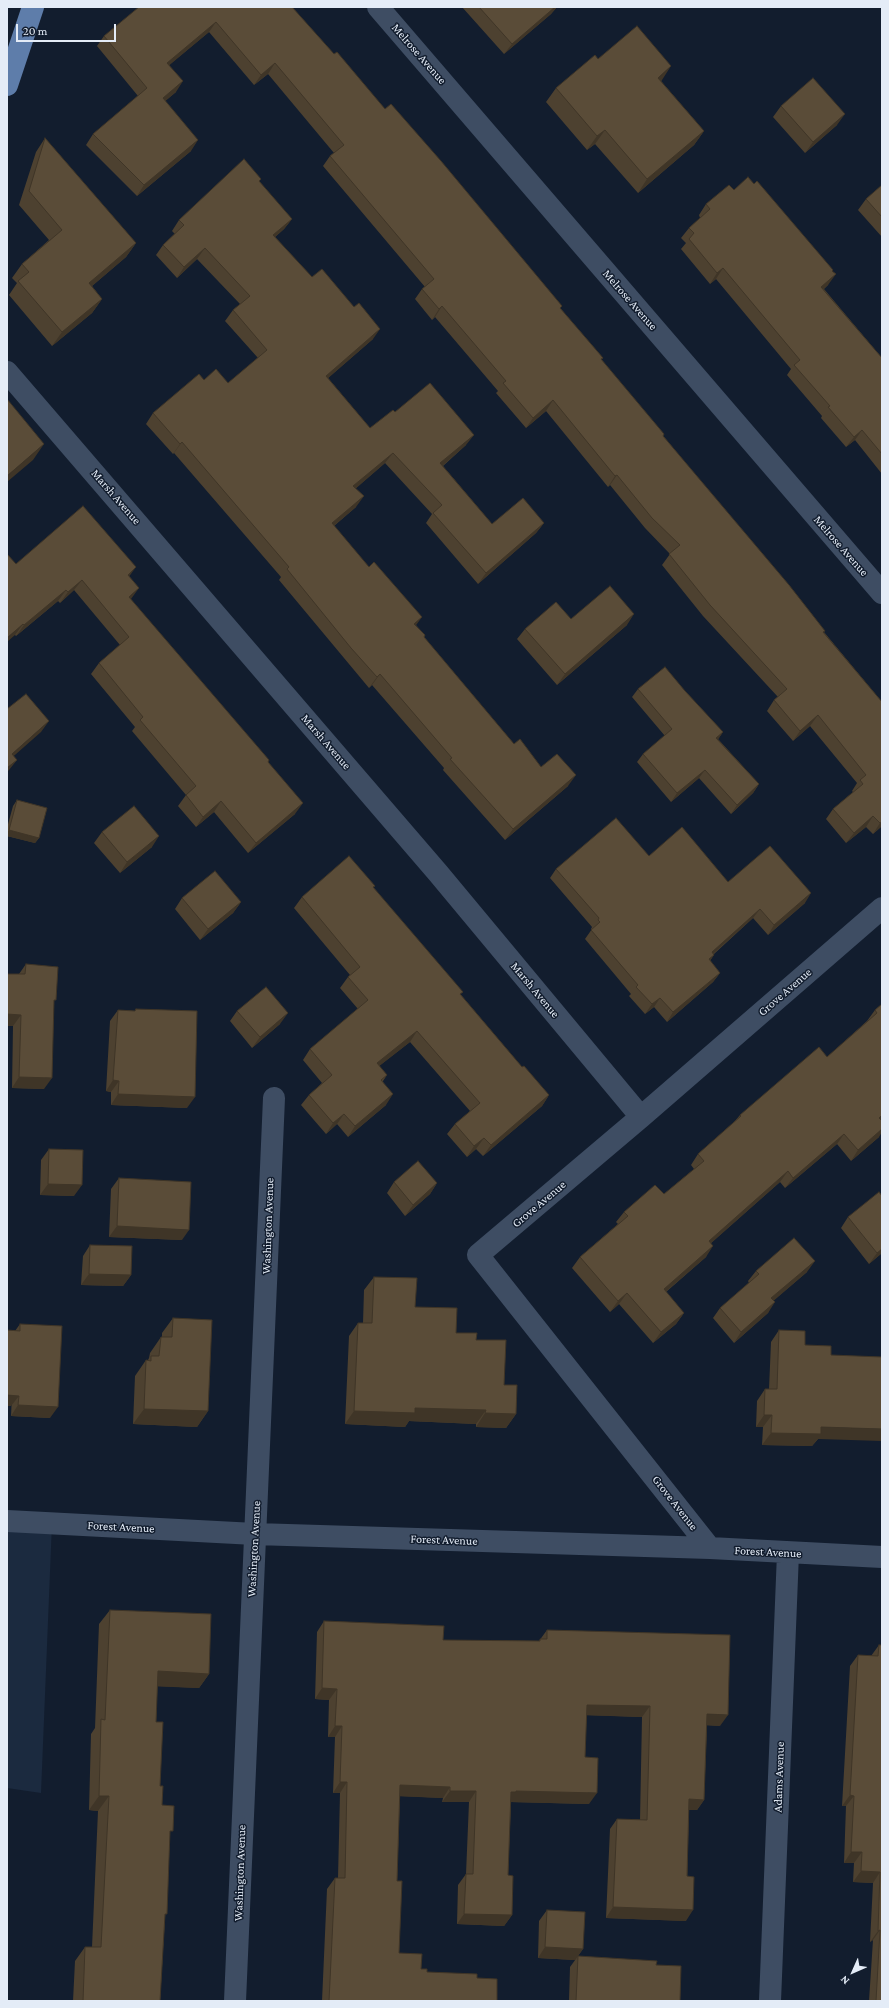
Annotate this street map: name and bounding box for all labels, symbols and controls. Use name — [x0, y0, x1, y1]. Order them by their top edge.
scale bar — [18, 16, 118, 42]
street label: Melrose Avenue — [389, 21, 449, 87]
text: 20 m — [23, 24, 47, 38]
street label: Melrose Avenue — [600, 267, 660, 333]
street label: Marsh Avenue — [88, 466, 144, 528]
street label: Melrose Avenue — [811, 513, 871, 579]
street label: Marsh Avenue — [298, 711, 354, 773]
street label: Marsh Avenue — [507, 959, 563, 1021]
street label: Grove Avenue — [755, 965, 815, 1019]
street label: Grove Avenue — [509, 1177, 569, 1231]
street label: Washington Avenue — [259, 1178, 277, 1274]
street label: Grove Avenue — [649, 1473, 701, 1533]
street label: Washington Avenue — [244, 1500, 264, 1598]
street label: Forest Avenue — [87, 1518, 155, 1536]
street label: Forest Avenue — [410, 1532, 478, 1548]
street label: Forest Avenue — [734, 1543, 802, 1561]
street label: Adams Avenue — [771, 1741, 787, 1813]
street label: Washington Avenue — [231, 1825, 249, 1921]
north arrow — [833, 1952, 873, 1992]
text: N — [838, 1974, 851, 1987]

